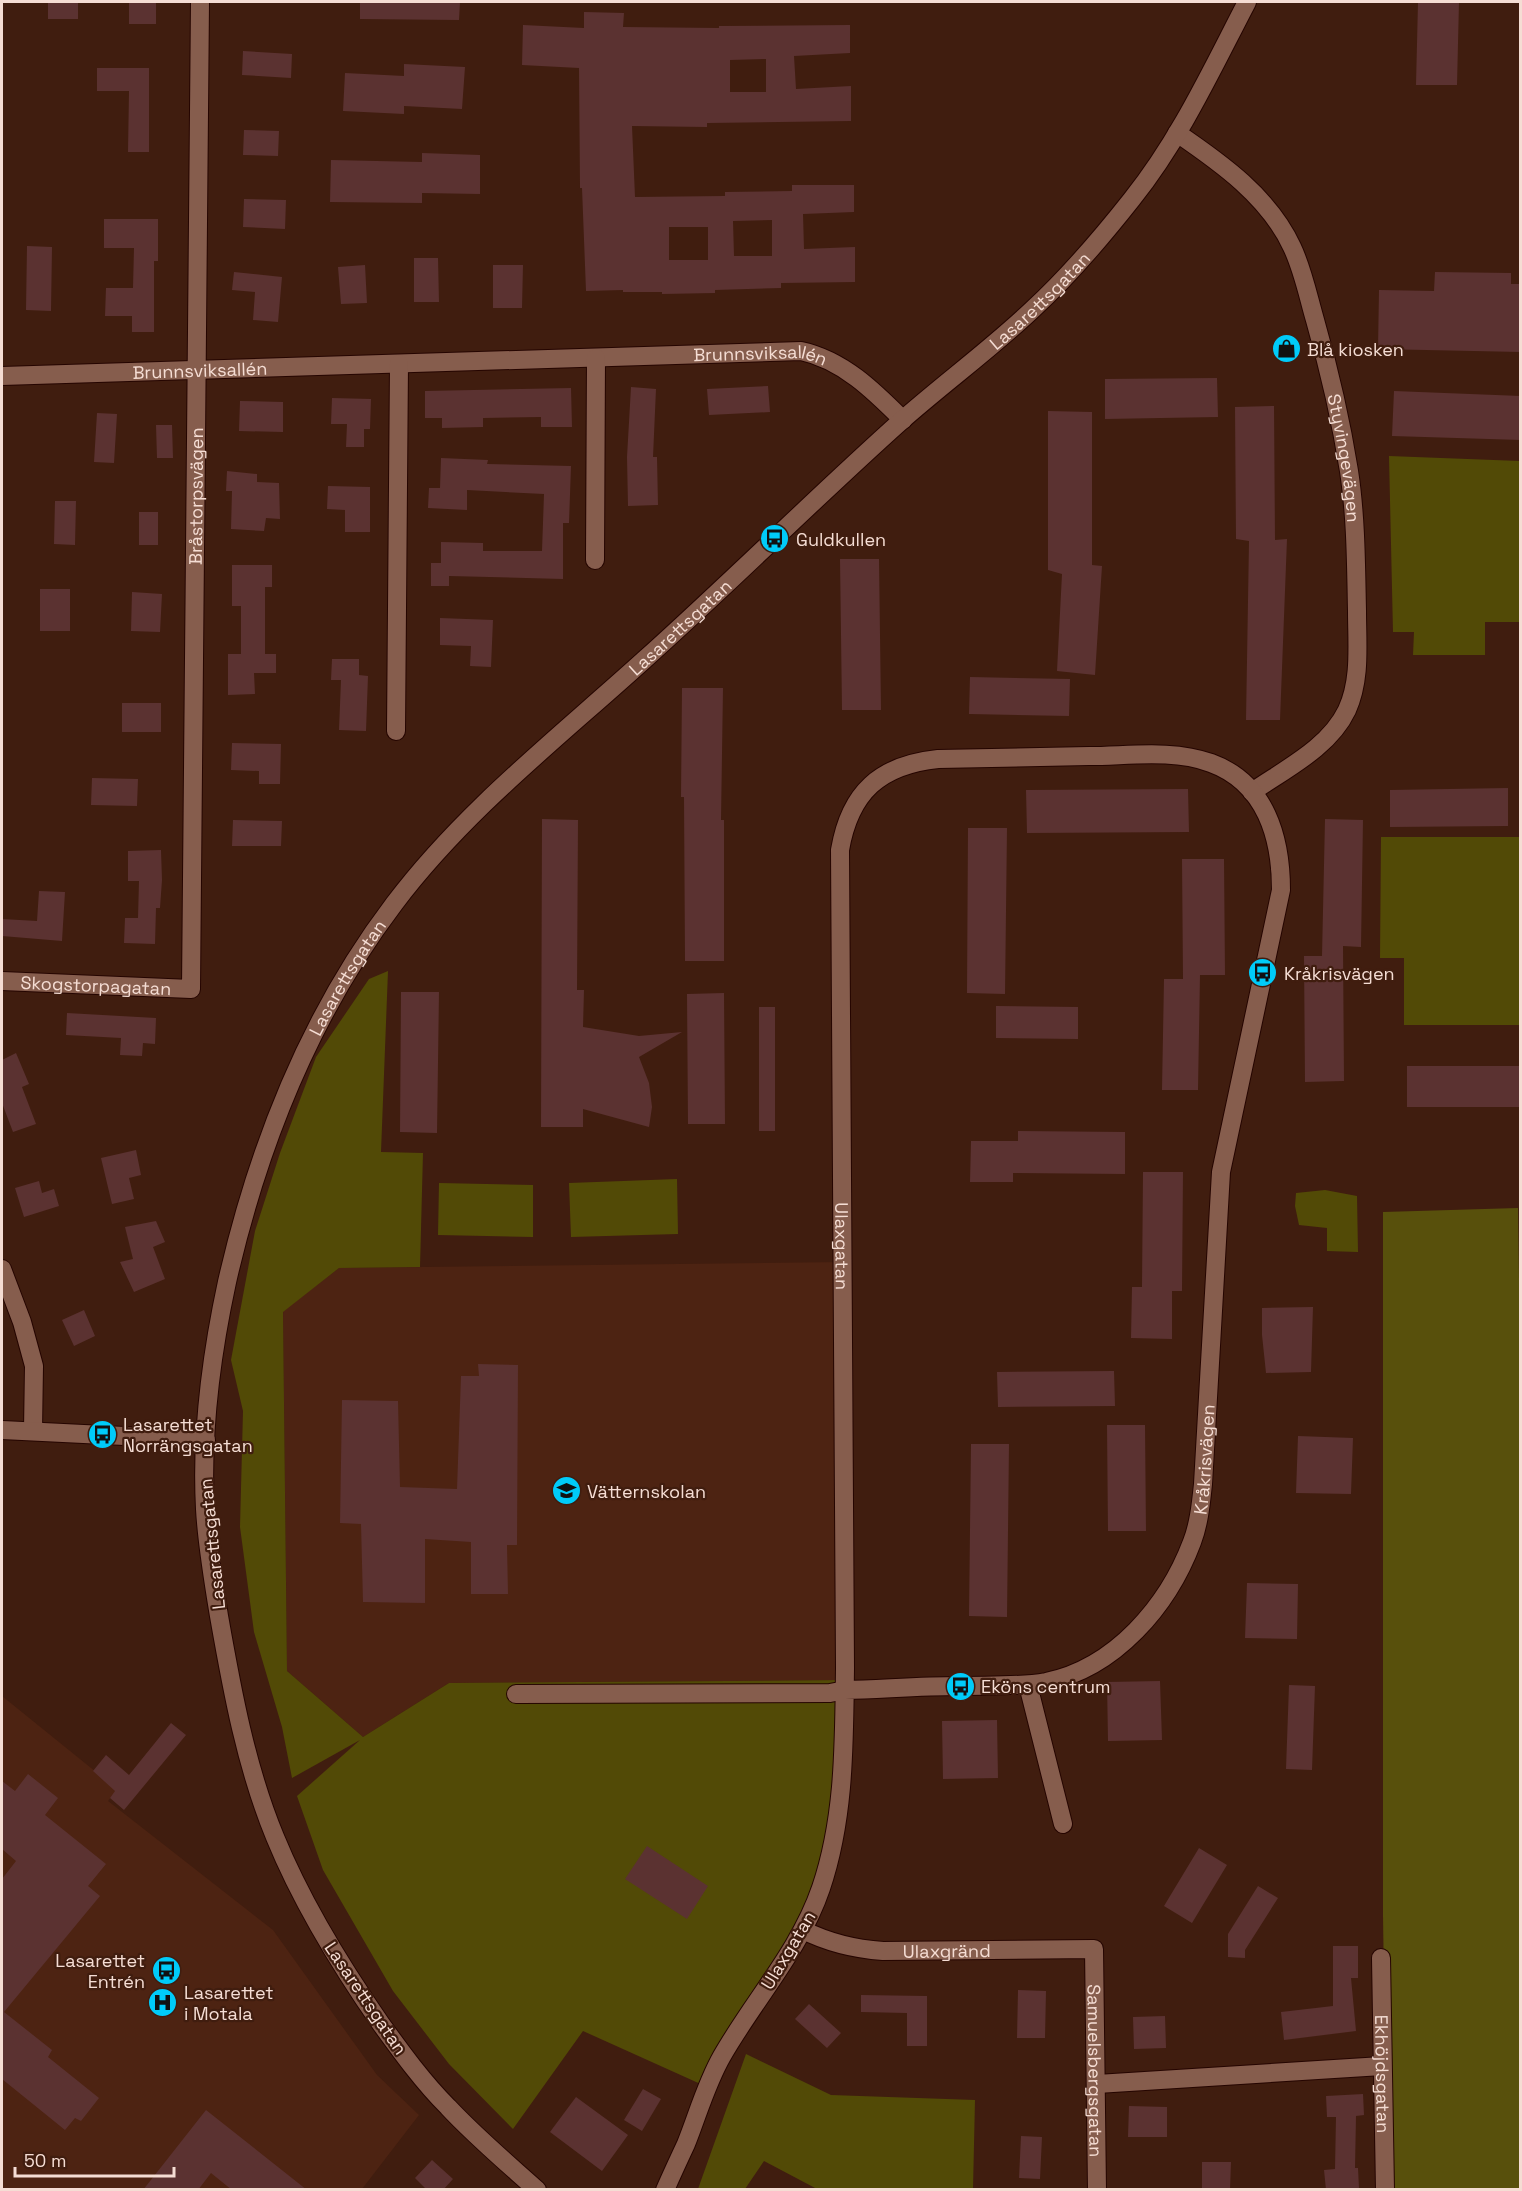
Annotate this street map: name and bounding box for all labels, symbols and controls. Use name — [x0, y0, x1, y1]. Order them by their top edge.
street label: Lasarettsgatan — [984, 247, 1095, 354]
shop icon: Blå kiosken — [1270, 333, 1302, 365]
place label: Blå kiosken — [1307, 338, 1404, 361]
street label: Brunnsviksallén — [693, 339, 831, 370]
street label: Brunnsviksallén — [132, 356, 268, 383]
street label: Styvingevägen — [1323, 391, 1366, 523]
street label: Bråstorpsvägen — [183, 427, 208, 565]
bus stop icon: Guldkullen — [759, 523, 791, 555]
place label: Guldkullen — [796, 528, 886, 551]
street label: Lasarettsgatan — [624, 574, 736, 680]
street label: Lasarettsgatan — [303, 915, 391, 1039]
bus stop icon: Kråkrisvägen — [1247, 957, 1279, 989]
place label: Kråkrisvägen — [1284, 962, 1395, 985]
street label: Skogstorpagatan — [20, 970, 172, 1000]
street label: Ulaxgatan — [831, 1202, 854, 1290]
street label: Kråkrisvägen — [1188, 1404, 1219, 1516]
place label: Lasarettet Norrängsgatan — [123, 1413, 253, 1457]
bus stop icon: Lasarettet Norrängsgatan — [86, 1418, 118, 1450]
school or university icon: Vätternskolan — [550, 1475, 582, 1507]
street label: Lasarettsgatan — [194, 1477, 230, 1611]
place label: Vätternskolan — [587, 1480, 706, 1503]
bus stop icon: Eköns centrum — [944, 1670, 976, 1702]
place label: Eköns centrum — [981, 1675, 1110, 1698]
street label: Ulaxgatan — [756, 1906, 820, 1994]
street label: Lasarettsgatan — [320, 1937, 412, 2059]
street label: Ulaxgränd — [903, 1938, 991, 1962]
place label: Lasarettet Entrén — [55, 1949, 145, 1993]
bus stop icon: Lasarettet Entrén — [150, 1954, 182, 1986]
place label: Lasarettet i Motala — [184, 1981, 274, 2025]
street label: Samuelsbergsgatan — [1083, 1984, 1108, 2157]
hospital icon: Lasarettet i Motala — [147, 1986, 179, 2018]
street label: Ekhöjdsgatan — [1370, 2015, 1396, 2133]
scale bar — [15, 2140, 174, 2178]
text: 50 m — [24, 2149, 66, 2172]

